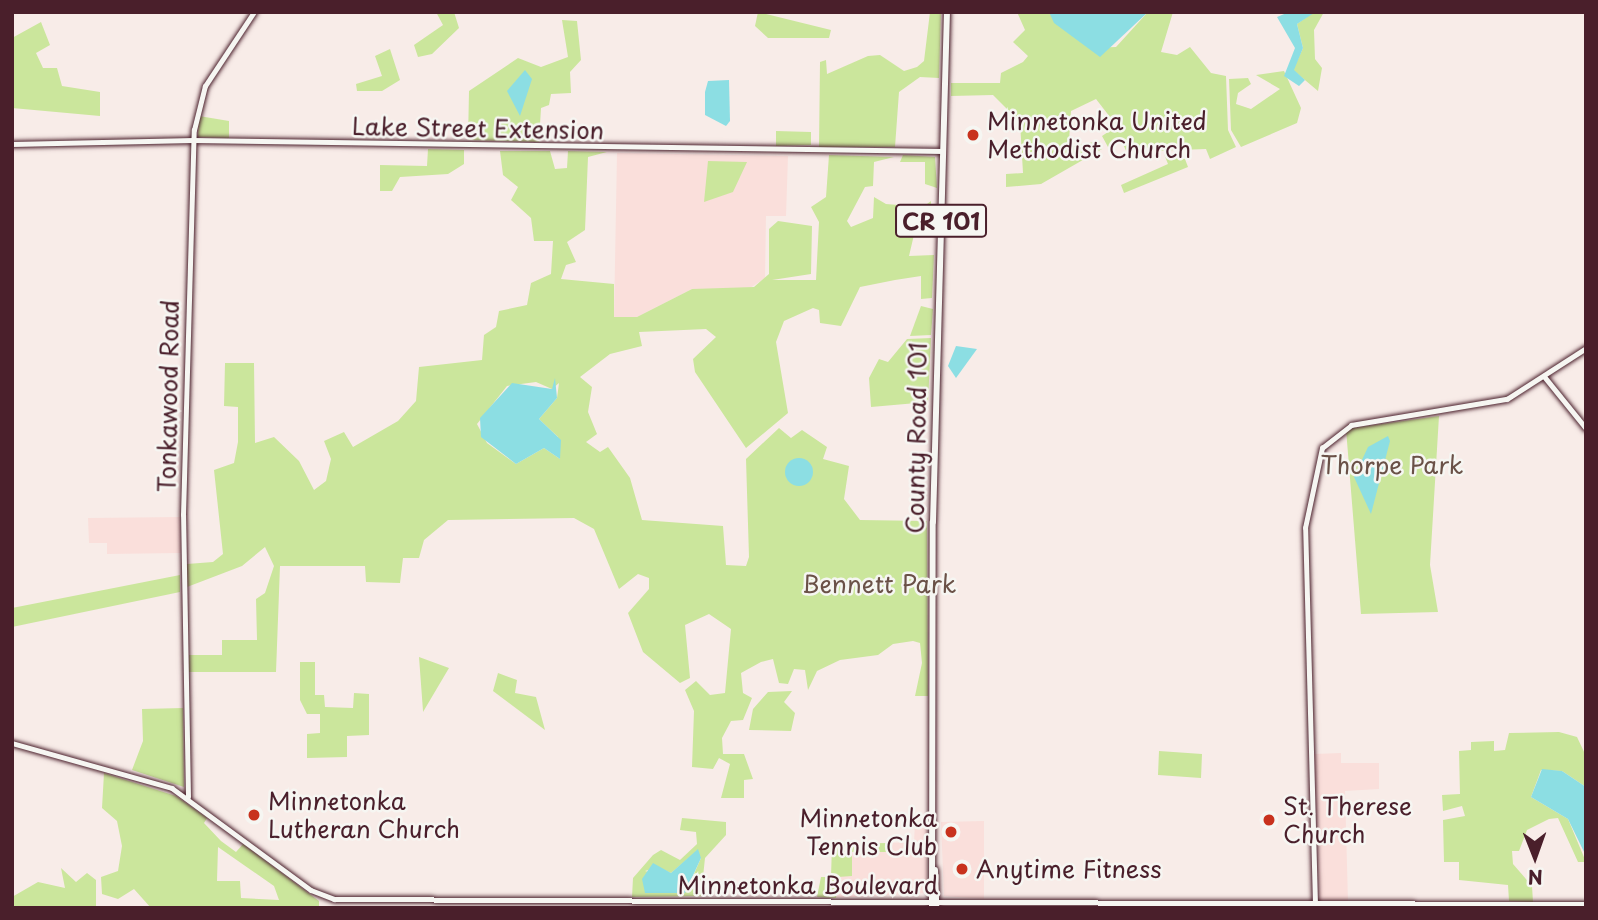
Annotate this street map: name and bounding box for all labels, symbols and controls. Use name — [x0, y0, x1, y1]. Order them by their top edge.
place label: Minnetonka United Methodist Church — [987, 107, 1210, 163]
street label: Lake Street Extension — [351, 111, 605, 145]
marker: Minnetonka United Methodist Church — [965, 127, 981, 143]
road number: CR 101 — [894, 202, 988, 241]
street label: Tonkawood Road — [152, 299, 184, 493]
street label: County Road 101 — [900, 341, 932, 535]
park label: Thorpe Park — [1321, 451, 1463, 479]
park label: Bennett Park — [802, 570, 956, 598]
place label: Minnetonka Lutheran Church — [268, 787, 460, 843]
place label: St. Therese Church — [1283, 792, 1414, 848]
place label: Minnetonka Tennis Club — [799, 804, 937, 860]
marker: Minnetonka Lutheran Church — [246, 807, 262, 823]
marker: St. Therese Church — [1261, 812, 1277, 828]
north arrow — [1500, 822, 1570, 892]
marker: Minnetonka Tennis Club — [943, 824, 959, 840]
place label: Anytime Fitness — [976, 855, 1161, 883]
marker: Anytime Fitness — [954, 861, 970, 877]
text: N — [1528, 864, 1543, 892]
street label: Minnetonka Boulevard — [678, 871, 938, 899]

